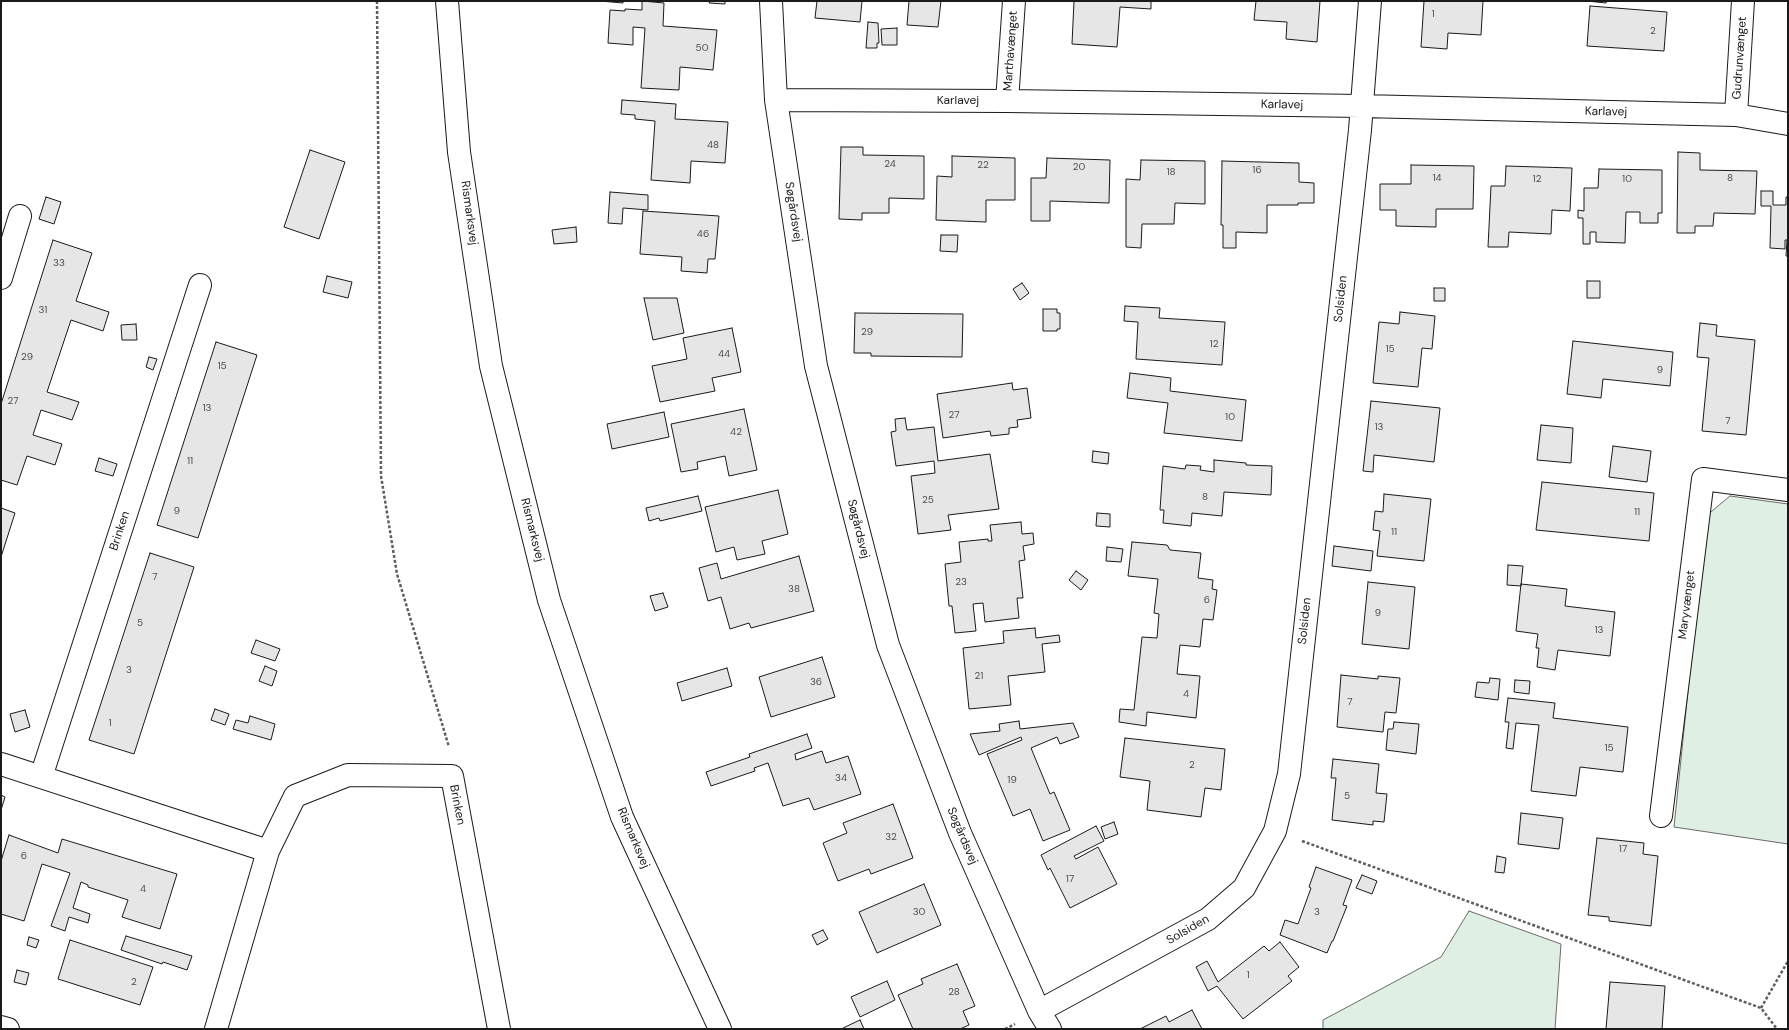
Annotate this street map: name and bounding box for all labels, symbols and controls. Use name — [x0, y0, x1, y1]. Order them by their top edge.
house number: 1 — [1431, 8, 1435, 20]
street label: Marthavænget — [1001, 10, 1021, 92]
street label: Gudrunvænget — [1730, 16, 1750, 100]
house number: 2 — [1650, 25, 1656, 37]
house number: 50 — [696, 42, 708, 54]
street label: Karlavej — [937, 94, 979, 108]
street label: Karlavej — [1261, 97, 1303, 113]
street label: Karlavej — [1585, 104, 1627, 120]
house number: 48 — [707, 139, 719, 151]
house number: 24 — [884, 158, 896, 170]
house number: 22 — [977, 159, 989, 171]
house number: 20 — [1073, 161, 1085, 173]
house number: 16 — [1252, 164, 1262, 176]
house number: 18 — [1166, 166, 1176, 178]
house number: 14 — [1432, 172, 1442, 184]
house number: 8 — [1727, 172, 1733, 184]
house number: 12 — [1533, 173, 1541, 185]
house number: 10 — [1622, 173, 1632, 185]
street label: Rismarksvej — [457, 180, 481, 246]
street label: Søgårdsvej — [781, 181, 805, 243]
house number: 46 — [697, 228, 709, 240]
house number: 33 — [53, 257, 65, 269]
street label: Solsiden — [1331, 275, 1351, 323]
house number: 31 — [39, 304, 47, 316]
house number: 29 — [861, 326, 873, 338]
house number: 12 — [1210, 338, 1218, 350]
house number: 15 — [1385, 343, 1395, 355]
house number: 44 — [718, 348, 730, 360]
house number: 29 — [21, 351, 33, 363]
house number: 15 — [217, 360, 227, 372]
house number: 9 — [1657, 364, 1663, 376]
house number: 27 — [8, 395, 18, 407]
house number: 13 — [202, 402, 212, 414]
house number: 27 — [949, 409, 959, 421]
house number: 10 — [1225, 411, 1235, 423]
house number: 7 — [1725, 415, 1731, 427]
house number: 13 — [1374, 421, 1384, 433]
house number: 42 — [730, 426, 742, 438]
house number: 11 — [187, 455, 193, 467]
house number: 8 — [1202, 491, 1208, 503]
house number: 25 — [922, 494, 934, 506]
street label: Rismarksvej — [517, 497, 547, 563]
street label: Søgårdsvej — [844, 498, 872, 560]
house number: 9 — [174, 505, 180, 517]
house number: 11 — [1634, 506, 1640, 518]
street label: Brinken — [107, 509, 133, 553]
house number: 11 — [1391, 526, 1397, 538]
street label: Maryvænget — [1676, 570, 1698, 640]
house number: 7 — [152, 571, 158, 583]
house number: 23 — [955, 576, 967, 588]
house number: 38 — [788, 583, 800, 595]
house number: 6 — [1204, 594, 1210, 606]
street label: Solsiden — [1295, 597, 1315, 645]
house number: 9 — [1375, 607, 1381, 619]
house number: 5 — [137, 617, 143, 629]
house number: 13 — [1594, 624, 1604, 636]
house number: 3 — [126, 664, 132, 676]
house number: 21 — [975, 670, 983, 682]
house number: 36 — [810, 676, 822, 688]
house number: 4 — [1183, 688, 1189, 700]
house number: 7 — [1347, 696, 1353, 708]
house number: 1 — [108, 717, 112, 729]
house number: 15 — [1604, 742, 1614, 754]
house number: 2 — [1189, 759, 1195, 771]
house number: 34 — [835, 772, 847, 784]
house number: 19 — [1007, 774, 1017, 786]
street label: Brinken — [446, 784, 468, 826]
house number: 5 — [1344, 790, 1350, 802]
street label: Rismarksvej — [614, 805, 652, 871]
street label: Søgårdsvej — [944, 805, 980, 867]
house number: 32 — [885, 831, 897, 843]
house number: 17 — [1619, 843, 1627, 855]
house number: 6 — [21, 850, 27, 862]
house number: 17 — [1066, 873, 1074, 885]
house number: 4 — [140, 883, 146, 895]
house number: 30 — [913, 906, 925, 918]
house number: 3 — [1314, 906, 1320, 918]
street label: Solsiden — [1164, 912, 1212, 948]
house number: 1 — [1246, 969, 1250, 981]
house number: 2 — [131, 976, 137, 988]
house number: 28 — [948, 986, 960, 998]

